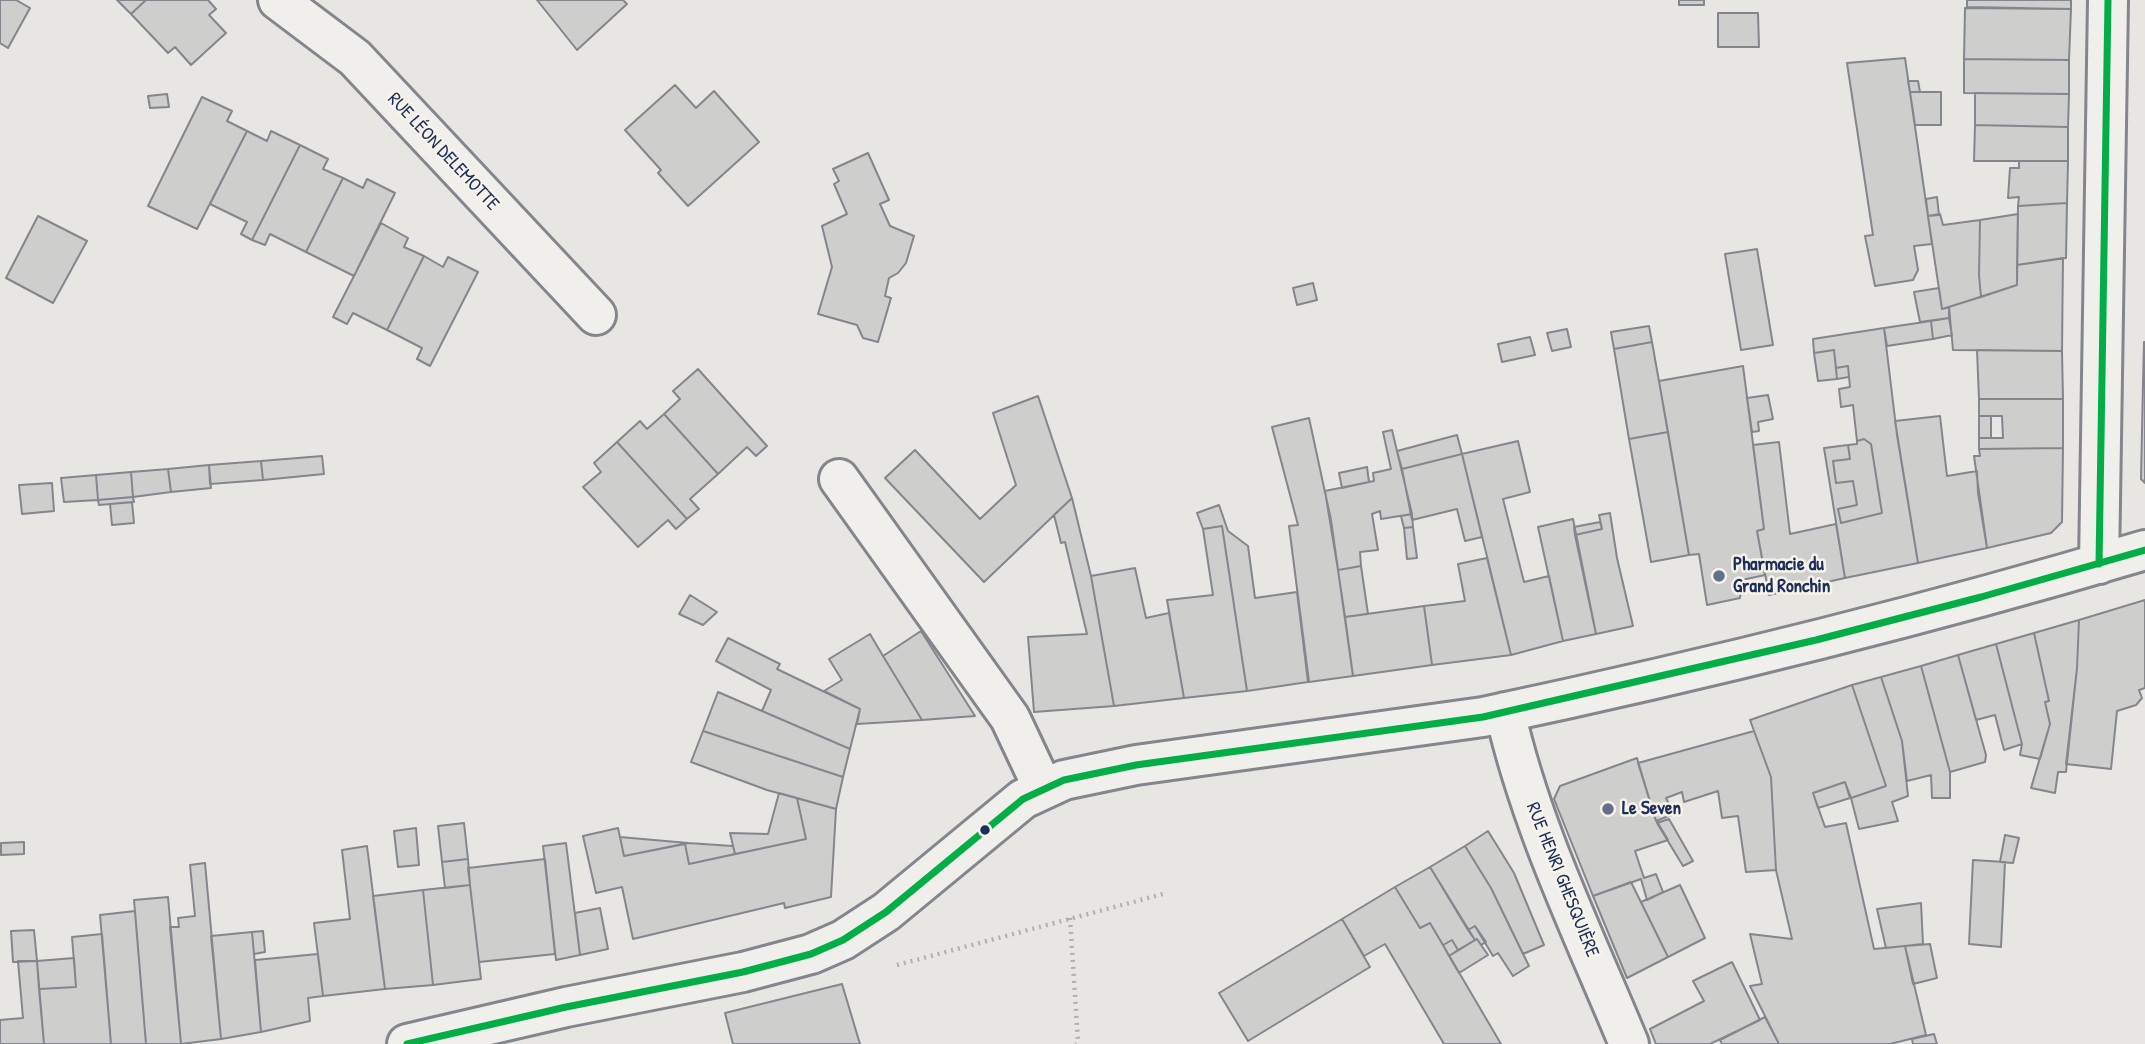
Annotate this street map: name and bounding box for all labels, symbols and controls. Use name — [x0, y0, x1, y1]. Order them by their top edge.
street label: RUE LÉON DELEMOTTE — [382, 88, 504, 216]
place label: Pharmacie du Grand Ronchin — [1733, 554, 1830, 598]
marker: Pharmacie du Grand Ronchin — [1711, 568, 1727, 584]
place label: Le Seven — [1622, 798, 1681, 820]
street label: RUE HENRI GHESQUIÈRE — [1521, 799, 1603, 961]
marker: Le Seven — [1600, 801, 1616, 817]
unlabelled marker — [978, 823, 992, 837]

